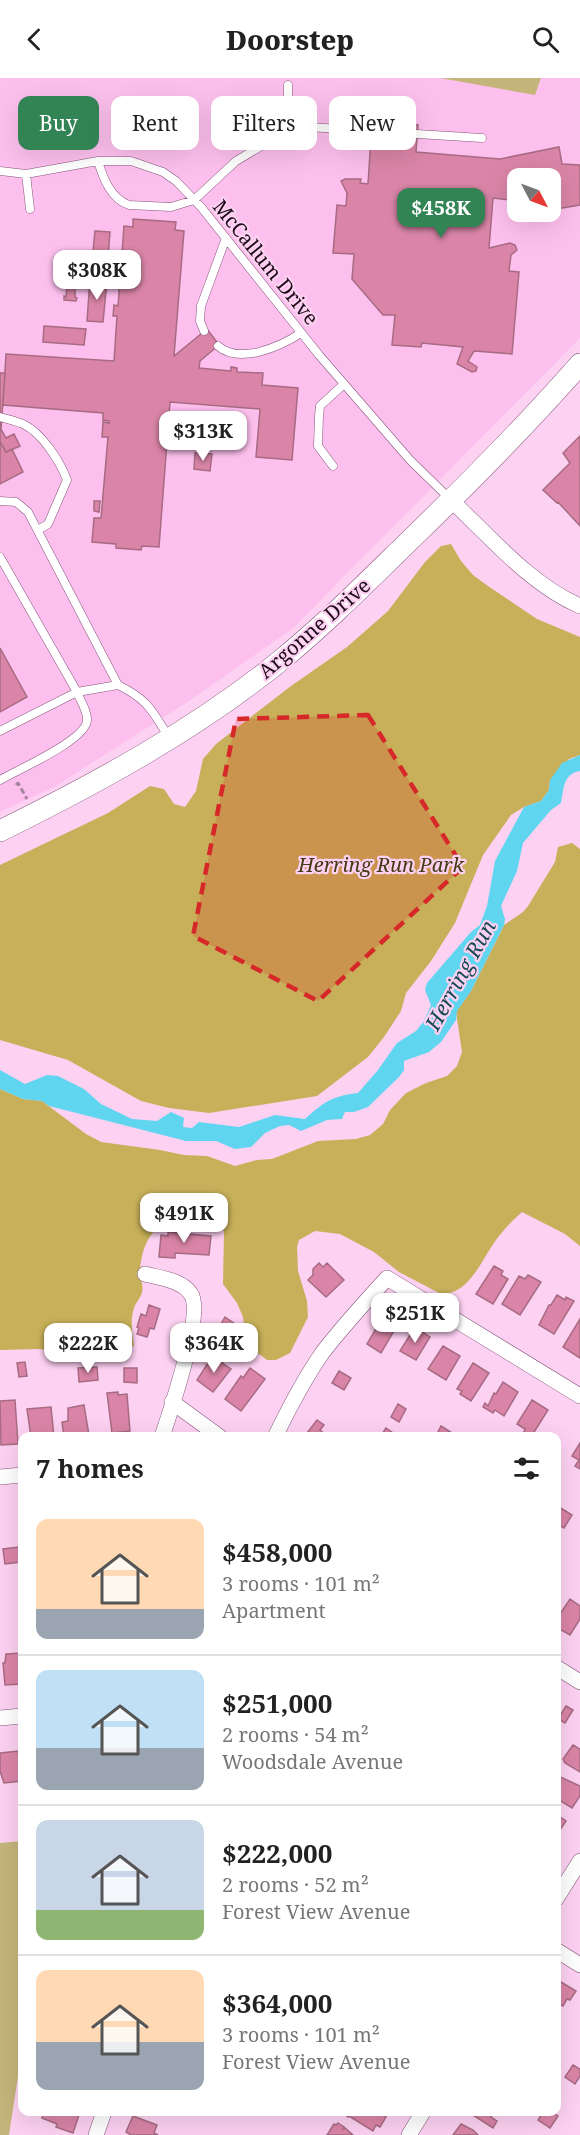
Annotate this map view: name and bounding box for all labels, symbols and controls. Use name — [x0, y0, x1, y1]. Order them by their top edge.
text: Doorstep — [226, 21, 354, 58]
icon: back — [18, 23, 51, 56]
icon: search — [529, 23, 562, 56]
chip: Buy — [18, 96, 99, 150]
chip: Rent — [111, 96, 199, 150]
chip: Filters — [211, 96, 317, 150]
chip: New — [329, 96, 416, 150]
north arrow — [507, 168, 561, 222]
map controls — [507, 168, 561, 222]
pin: $458K — [399, 188, 483, 239]
street label: McCallum Drive — [207, 194, 325, 330]
text: $458K — [411, 194, 471, 221]
pin: $308K — [55, 250, 139, 301]
text: $308K — [67, 256, 127, 283]
pin: $313K — [161, 411, 245, 462]
text: $313K — [173, 417, 233, 444]
street label: Argonne Drive — [252, 572, 376, 684]
park label: Herring Run Park — [297, 851, 465, 878]
water label: Herring Run — [418, 915, 502, 1036]
pin: $491K — [142, 1193, 226, 1244]
text: $491K — [154, 1199, 214, 1226]
pin: $251K — [373, 1293, 457, 1344]
text: $251K — [385, 1299, 445, 1326]
pin: $222K — [46, 1323, 130, 1374]
pin: $364K — [172, 1323, 256, 1374]
text: $222K — [58, 1329, 118, 1356]
text: $364K — [184, 1329, 244, 1356]
text: 7 homes — [36, 1450, 144, 1486]
icon: filters — [510, 1452, 543, 1485]
text: $458,000 — [222, 1534, 332, 1570]
icon: home — [84, 1543, 156, 1615]
text: 3 rooms · 101 m² — [222, 1570, 380, 1597]
text: Apartment — [222, 1597, 326, 1624]
text: $251,000 — [222, 1685, 332, 1721]
icon: home — [84, 1694, 156, 1766]
text: 2 rooms · 54 m² — [222, 1721, 369, 1748]
text: Woodsdale Avenue — [222, 1748, 403, 1775]
text: $222,000 — [222, 1835, 332, 1871]
icon: home — [84, 1844, 156, 1916]
text: 2 rooms · 52 m² — [222, 1871, 369, 1898]
text: Forest View Avenue — [222, 1898, 410, 1925]
text: $364,000 — [222, 1985, 332, 2021]
icon: home — [84, 1994, 156, 2066]
text: 3 rooms · 101 m² — [222, 2021, 380, 2048]
text: Forest View Avenue — [222, 2048, 410, 2075]

